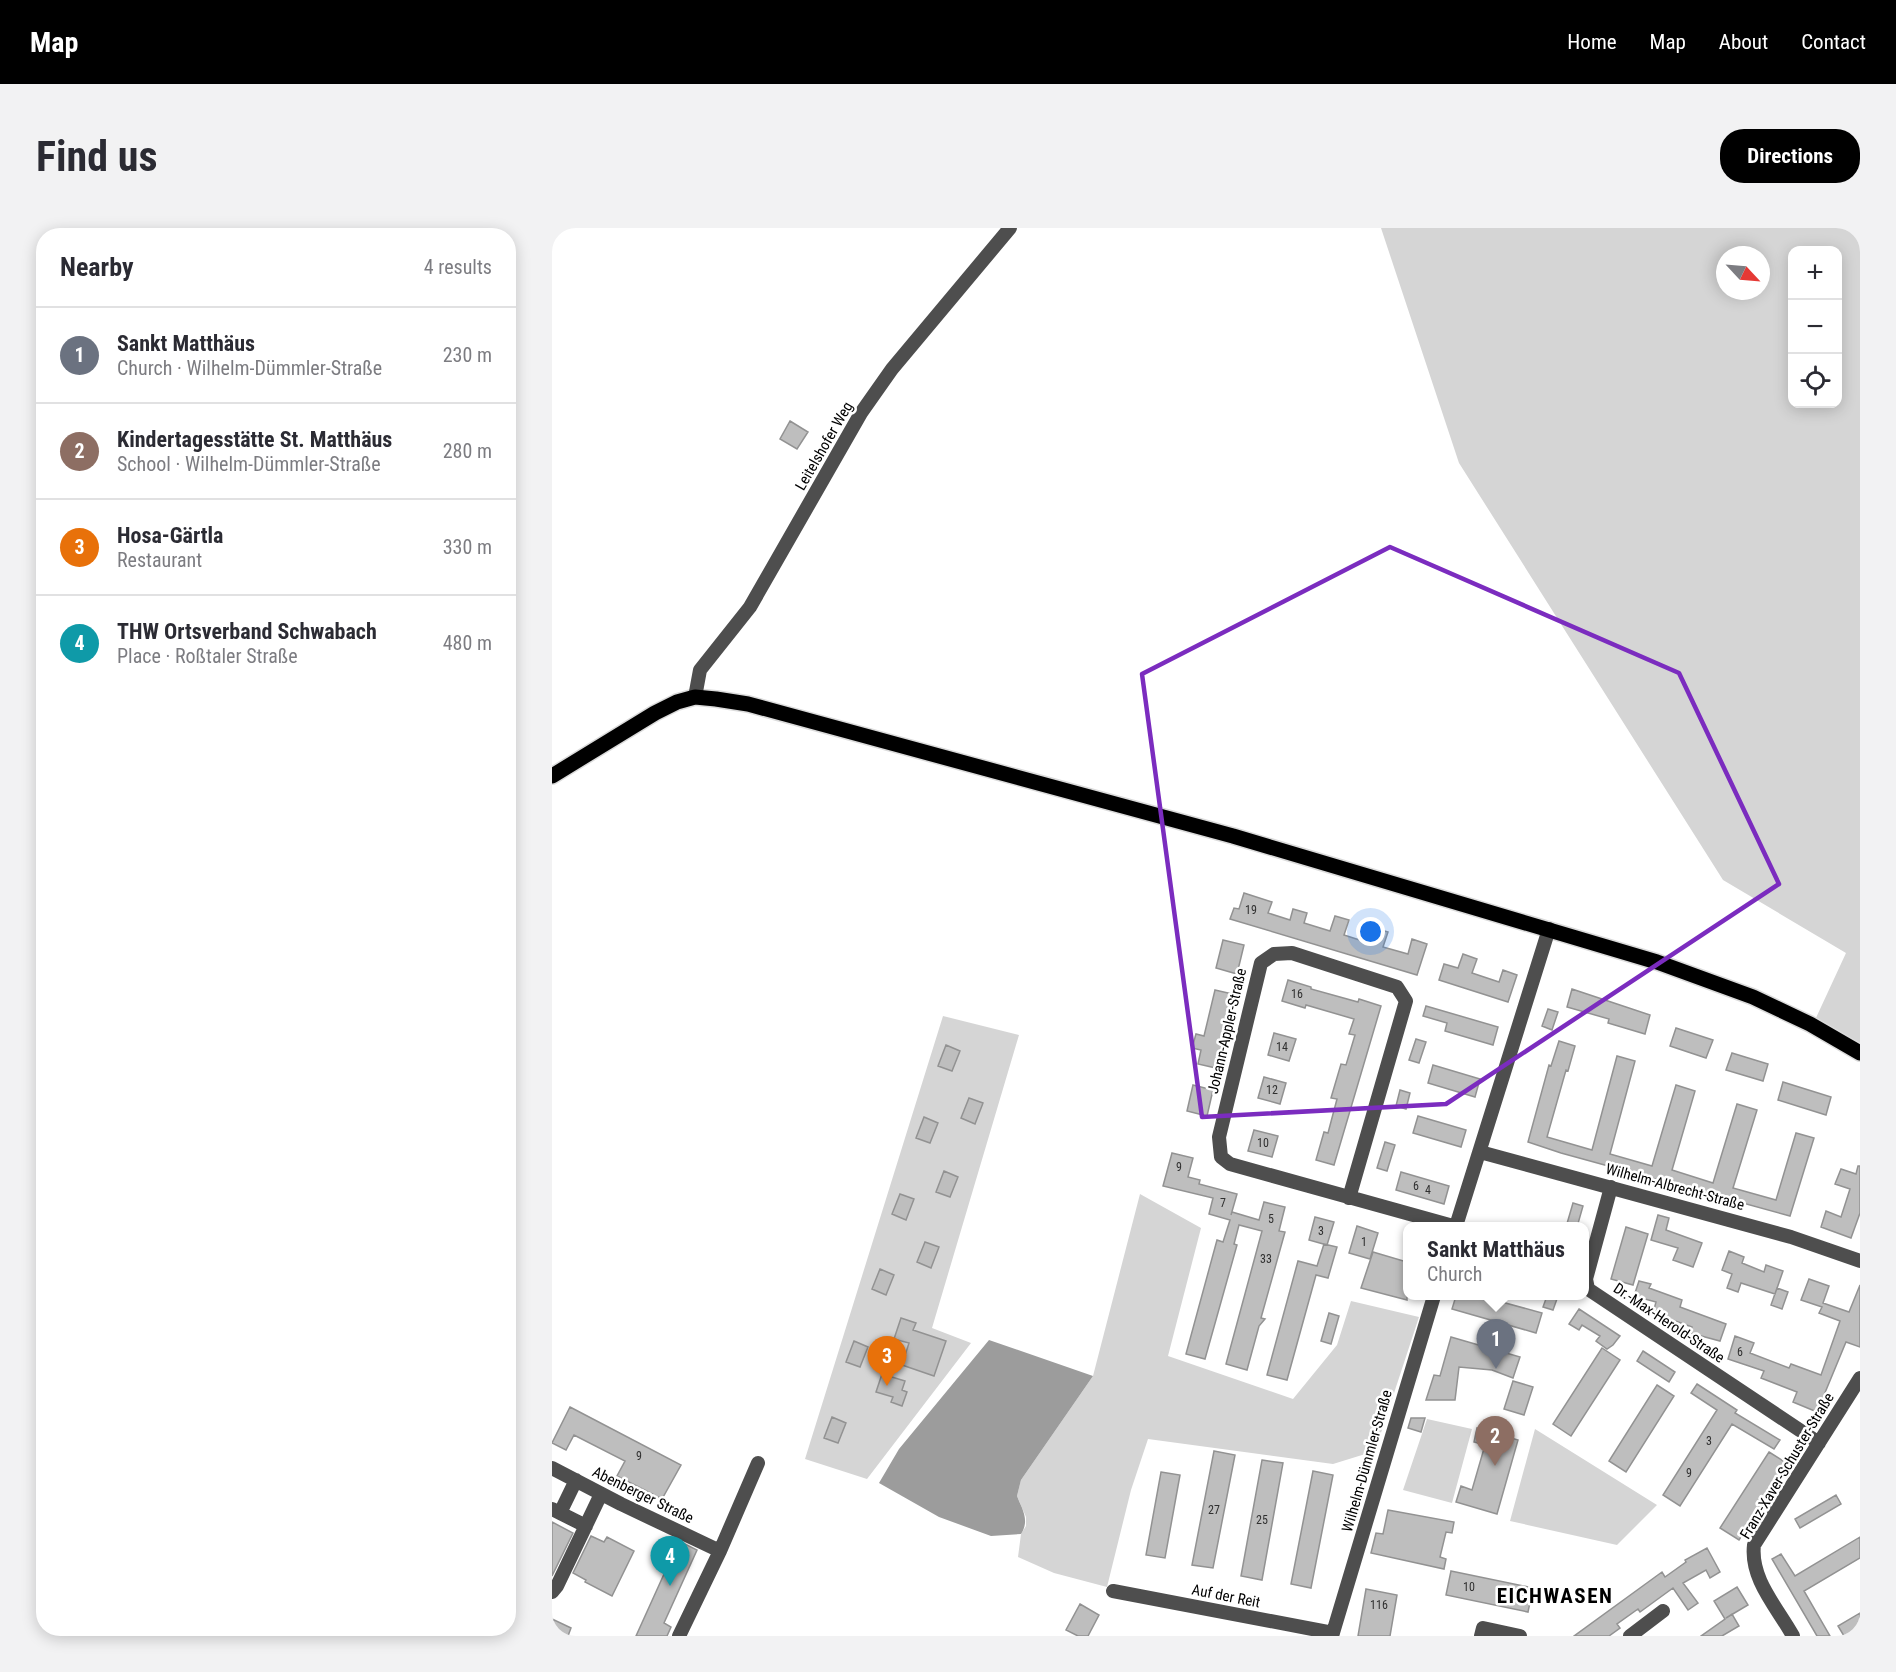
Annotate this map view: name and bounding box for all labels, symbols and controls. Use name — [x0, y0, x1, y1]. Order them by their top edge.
text: Map — [30, 26, 78, 59]
text: Home — [1567, 30, 1617, 54]
text: Map — [1650, 30, 1686, 54]
text: About — [1719, 30, 1768, 54]
text: Contact — [1801, 30, 1866, 54]
button: Directions — [1720, 129, 1860, 183]
text: Find us — [36, 132, 157, 181]
north arrow — [1716, 246, 1770, 300]
map controls — [1788, 246, 1842, 408]
button: + — [1788, 246, 1842, 300]
text: Nearby — [60, 252, 134, 282]
text: 4 results — [424, 255, 492, 279]
button: − — [1788, 300, 1842, 354]
text: Sankt Matthäus — [117, 331, 255, 356]
text: 1 — [74, 343, 85, 367]
text: 230 m — [443, 343, 492, 367]
button: locate — [1788, 354, 1842, 408]
text: Church · Wilhelm-Dümmler-Straße — [117, 356, 382, 380]
street label: Leitelshofer Weg — [791, 398, 857, 494]
text: Kindertagesstätte St. Matthäus — [117, 427, 392, 452]
text: 2 — [74, 439, 85, 463]
text: 280 m — [443, 439, 492, 463]
text: School · Wilhelm-Dümmler-Straße — [117, 452, 381, 476]
text: Hosa-Gärtla — [117, 523, 223, 548]
text: 3 — [74, 535, 85, 559]
text: 330 m — [443, 535, 492, 559]
text: Restaurant — [117, 548, 202, 572]
text: THW Ortsverband Schwabach — [117, 619, 377, 644]
text: 4 — [74, 631, 85, 655]
text: 480 m — [443, 631, 492, 655]
text: Place · Roßtaler Straße — [117, 644, 298, 668]
house number: 19 — [1245, 903, 1257, 917]
your location — [1356, 917, 1385, 946]
street label: Johann-Appler-Straße — [1204, 967, 1250, 1095]
house number: 16 — [1291, 987, 1303, 1001]
house number: 14 — [1276, 1040, 1288, 1054]
house number: 12 — [1266, 1083, 1278, 1097]
house number: 10 — [1257, 1136, 1269, 1150]
house number: 9 — [1176, 1160, 1182, 1174]
street label: Wilhelm-Albrecht-Straße — [1604, 1160, 1746, 1214]
house number: 6 — [1413, 1179, 1419, 1193]
house number: 4 — [1425, 1183, 1431, 1197]
house number: 7 — [1220, 1196, 1226, 1210]
house number: 5 — [1268, 1212, 1274, 1226]
popup — [1403, 1222, 1589, 1300]
house number: 3 — [1318, 1224, 1324, 1238]
house number: 1 — [1361, 1235, 1367, 1249]
text: Sankt Matthäus — [1427, 1237, 1565, 1262]
house number: 33 — [1260, 1252, 1272, 1266]
text: Church — [1427, 1262, 1482, 1286]
street label: Dr.-Max-Herold-Straße — [1610, 1279, 1728, 1367]
pin: 1 — [1476, 1320, 1516, 1369]
pin: 3 — [868, 1336, 906, 1386]
house number: 6 — [1737, 1345, 1743, 1359]
street label: Wilhelm-Dümmler-Straße — [1338, 1388, 1396, 1534]
street label: Franz-Xaver-Schuster-Straße — [1736, 1390, 1838, 1542]
pin: 2 — [1476, 1416, 1514, 1466]
house number: 3 — [1706, 1434, 1712, 1448]
house number: 9 — [636, 1449, 642, 1463]
street label: Abenberger Straße — [590, 1463, 696, 1527]
house number: 9 — [1686, 1466, 1692, 1480]
house number: 27 — [1208, 1503, 1220, 1517]
house number: 25 — [1256, 1513, 1268, 1527]
pin: 4 — [650, 1536, 690, 1586]
house number: 10 — [1463, 1580, 1475, 1594]
street label: Auf der Reit — [1190, 1581, 1262, 1611]
district label: EICHWASEN — [1497, 1584, 1613, 1608]
house number: 116 — [1370, 1598, 1388, 1612]

